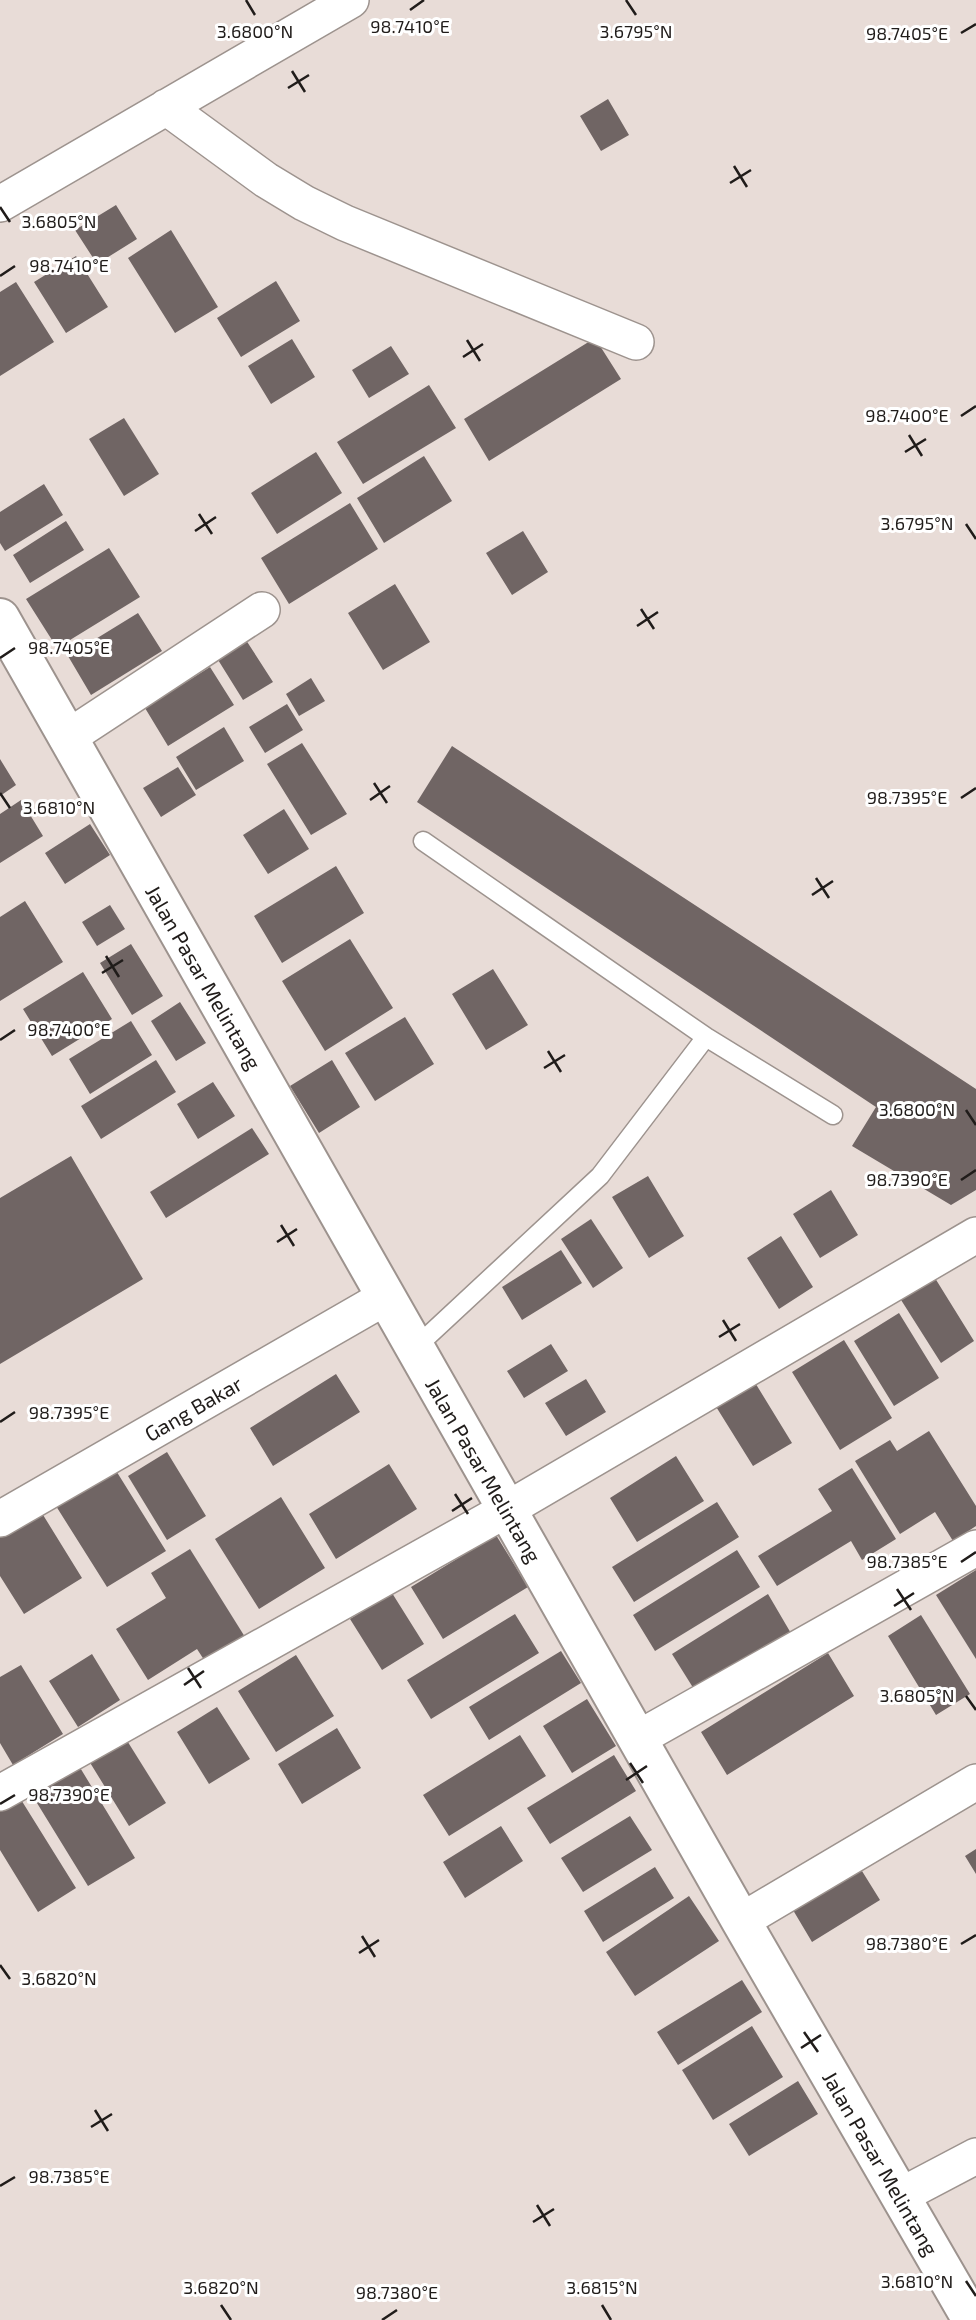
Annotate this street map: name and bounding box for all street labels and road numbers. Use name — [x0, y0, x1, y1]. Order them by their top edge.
street label: Jalan Pasar Melintang — [141, 880, 267, 1074]
street label: Gang Bakar — [140, 1370, 247, 1446]
street label: Jalan Pasar Melintang — [421, 1373, 547, 1567]
street label: Jalan Pasar Melintang — [818, 2066, 944, 2260]

